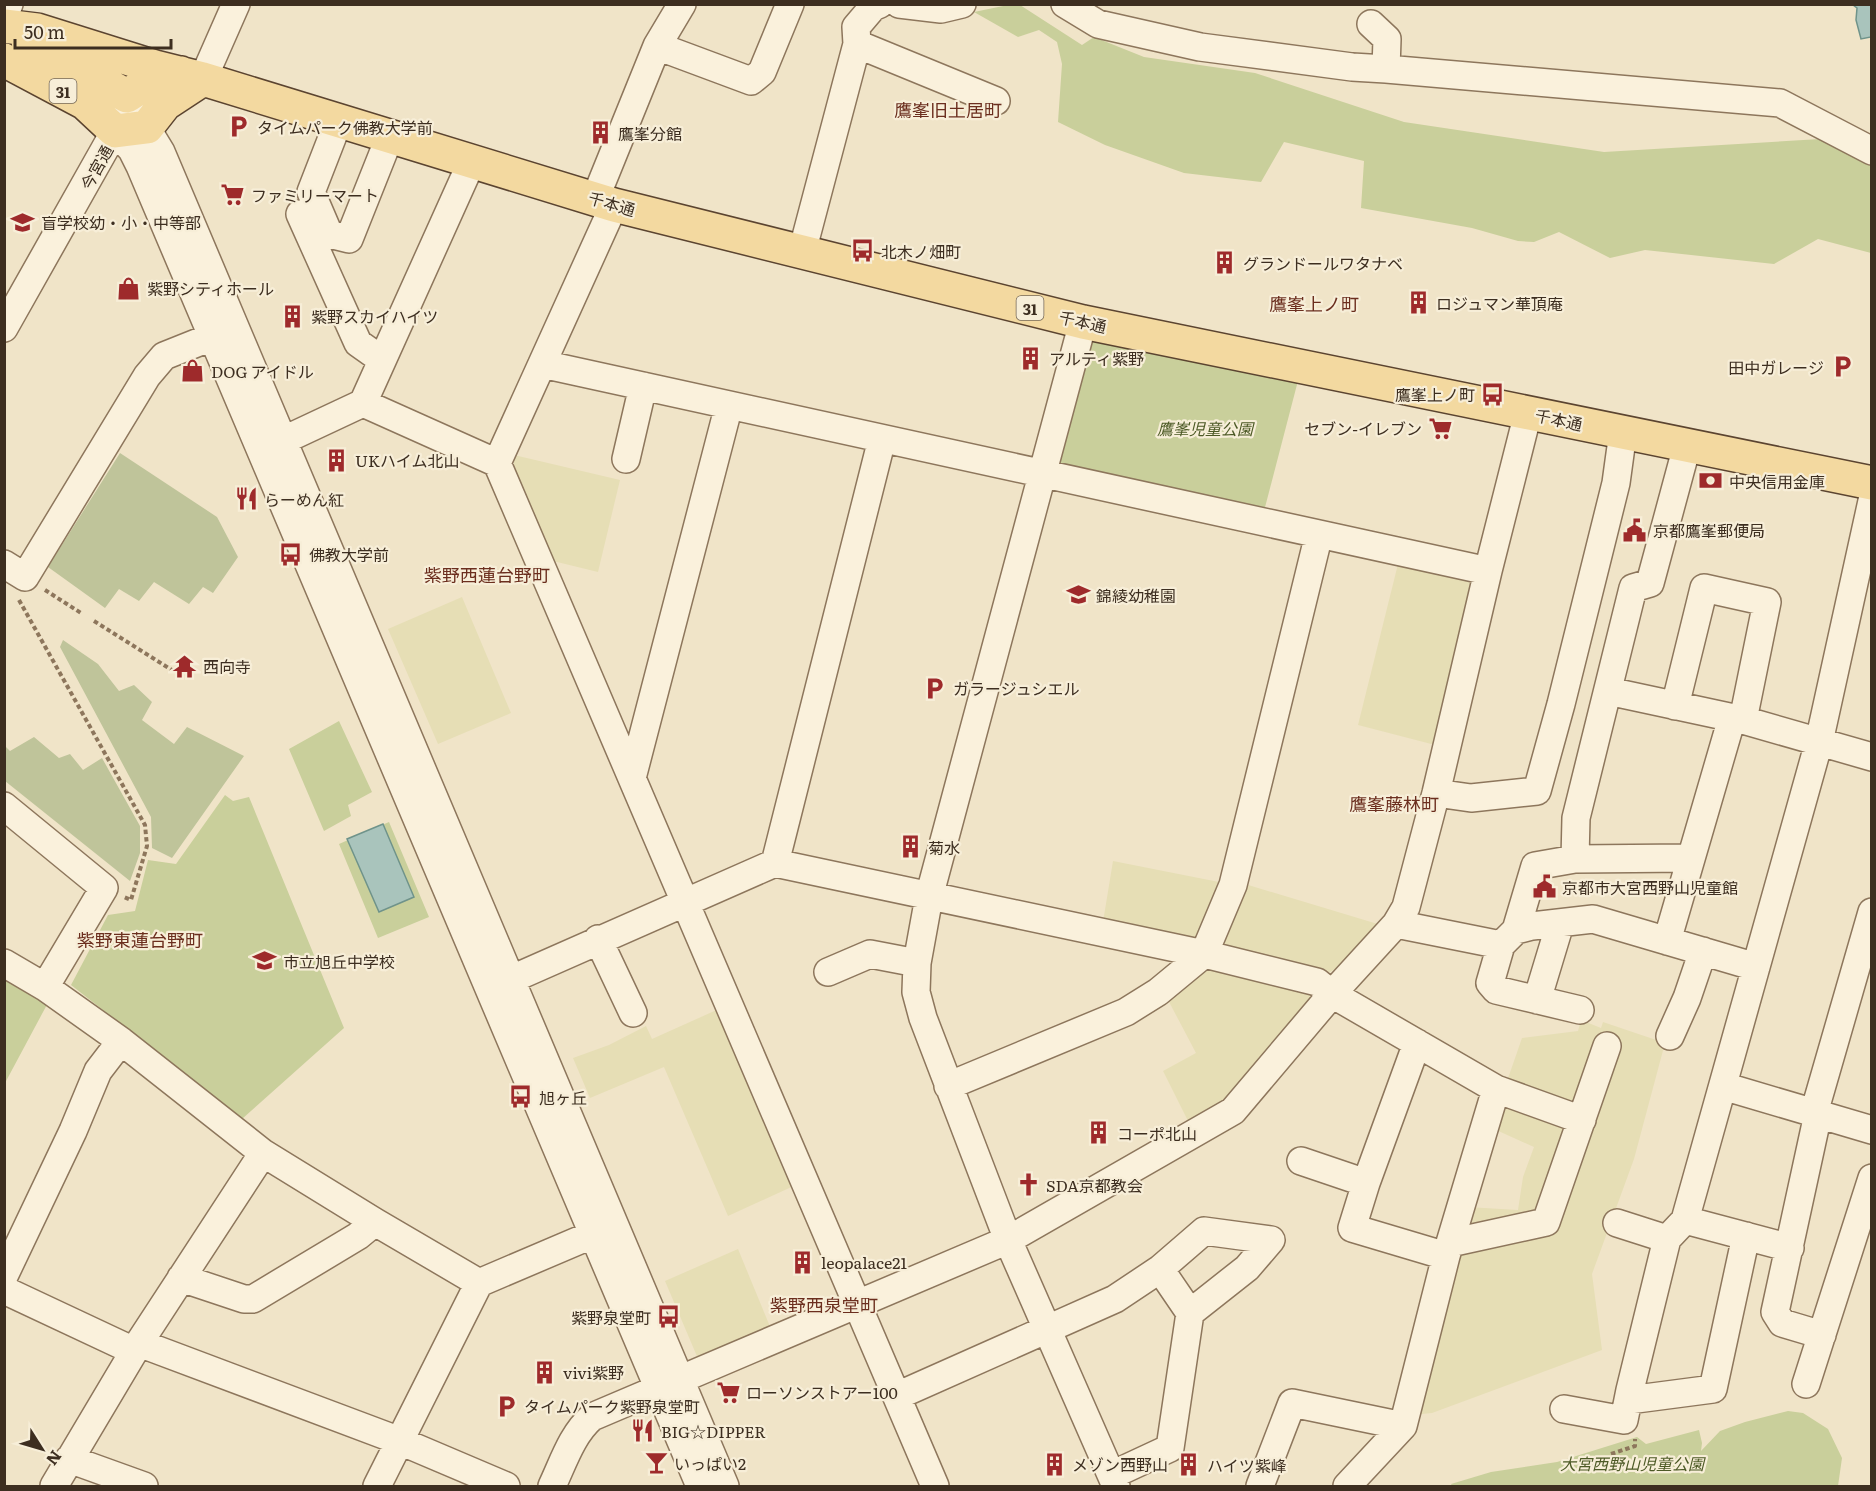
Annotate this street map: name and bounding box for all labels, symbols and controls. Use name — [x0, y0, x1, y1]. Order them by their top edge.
scale bar — [15, 12, 171, 50]
text: 50 m — [24, 18, 65, 45]
road number: 31 — [50, 79, 76, 103]
district label: 鷹峯旧土居町 — [894, 96, 1002, 123]
parking icon: タイムパーク佛教大学前 — [226, 114, 252, 140]
place label: タイムパーク佛教大学前 — [257, 115, 433, 139]
building icon: 鷹峯分館 — [587, 120, 613, 146]
place label: 鷹峯分館 — [618, 121, 682, 145]
street label: 今宮通 — [74, 140, 118, 194]
supermarket icon: ファミリーマート — [220, 182, 246, 208]
place label: ファミリーマート — [251, 183, 379, 207]
street label: 千本通 — [586, 185, 638, 221]
school or university icon: 盲学校幼・小・中等部 — [10, 209, 36, 235]
place label: 盲学校幼・小・中等部 — [41, 210, 201, 234]
bus stop icon: 北木ノ畑町 — [850, 238, 876, 264]
place label: 北木ノ畑町 — [881, 239, 961, 263]
building icon: グランドールワタナベ — [1212, 250, 1238, 276]
place label: グランドールワタナベ — [1243, 251, 1403, 275]
shop icon: 紫野シティホール — [116, 275, 142, 301]
place label: 紫野シティホール — [147, 276, 274, 300]
district label: 鷹峯上ノ町 — [1269, 290, 1359, 317]
building icon: ロジュマン華頂庵 — [1405, 290, 1431, 316]
place label: ロジュマン華頂庵 — [1436, 291, 1563, 315]
road number: 31 — [1016, 296, 1044, 320]
building icon: 紫野スカイハイツ — [280, 303, 306, 329]
place label: 紫野スカイハイツ — [311, 304, 438, 328]
street label: 千本通 — [1057, 304, 1109, 338]
building icon: アルティ紫野 — [1018, 345, 1044, 371]
place label: アルティ紫野 — [1049, 346, 1144, 370]
parking icon: 田中ガレージ — [1829, 354, 1855, 380]
place label: 田中ガレージ — [1728, 355, 1824, 379]
shop icon: DOG アイドル — [180, 358, 206, 384]
place label: DOG アイドル — [211, 359, 314, 383]
bus stop icon: 鷹峯上ノ町 — [1480, 381, 1506, 407]
place label: 鷹峯上ノ町 — [1395, 382, 1475, 406]
street label: 千本通 — [1533, 402, 1585, 436]
supermarket icon: セブン-イレブン — [1427, 415, 1453, 441]
park label: 鷹峯児童公園 — [1157, 416, 1255, 440]
place label: セブン-イレブン — [1304, 416, 1422, 440]
building icon: UKハイム北山 — [324, 447, 350, 473]
place label: UKハイム北山 — [355, 448, 459, 472]
bank icon: 中央信用金庫 — [1698, 468, 1724, 494]
place label: 中央信用金庫 — [1729, 469, 1825, 493]
restaurant icon: らーめん紅 — [233, 486, 259, 512]
place label: らーめん紅 — [264, 487, 344, 511]
public building icon: 京都鷹峯郵便局 — [1622, 517, 1648, 543]
place label: 京都鷹峯郵便局 — [1653, 518, 1765, 542]
bus stop icon: 佛教大学前 — [278, 541, 304, 567]
place label: 佛教大学前 — [309, 542, 389, 566]
district label: 紫野西蓮台野町 — [424, 561, 550, 588]
school or university icon: 錦綾幼稚園 — [1065, 582, 1091, 608]
place label: 錦綾幼稚園 — [1096, 583, 1176, 607]
temple icon: 西向寺 — [172, 653, 198, 679]
place label: 西向寺 — [203, 654, 251, 678]
parking icon: ガラージュシエル — [922, 675, 948, 701]
place label: ガラージュシエル — [953, 676, 1080, 700]
district label: 鷹峯藤林町 — [1349, 790, 1439, 817]
building icon: 菊水 — [897, 834, 923, 860]
place label: 菊水 — [928, 835, 960, 859]
public building icon: 京都市大宮西野山児童館 — [1531, 874, 1557, 900]
place label: 京都市大宮西野山児童館 — [1562, 875, 1738, 899]
district label: 紫野東蓮台野町 — [77, 926, 203, 953]
school or university icon: 市立旭丘中学校 — [252, 948, 278, 974]
place label: 市立旭丘中学校 — [283, 949, 395, 973]
bus stop icon: 旭ヶ丘 — [508, 1084, 534, 1110]
place label: 旭ヶ丘 — [539, 1085, 587, 1109]
building icon: コーポ北山 — [1086, 1120, 1112, 1146]
place label: コーポ北山 — [1117, 1121, 1197, 1145]
church icon: SDA京都教会 — [1015, 1172, 1041, 1198]
place label: SDA京都教会 — [1046, 1173, 1143, 1197]
building icon: leopalace21 — [790, 1249, 816, 1275]
place label: leopalace21 — [821, 1250, 907, 1274]
district label: 紫野西泉堂町 — [770, 1291, 878, 1318]
bus stop icon: 紫野泉堂町 — [656, 1304, 682, 1330]
place label: 紫野泉堂町 — [571, 1305, 651, 1329]
building icon: vivi紫野 — [532, 1359, 558, 1385]
place label: vivi紫野 — [563, 1360, 624, 1384]
supermarket icon: ローソンストアー100 — [715, 1379, 741, 1405]
place label: ローソンストアー100 — [746, 1380, 898, 1404]
parking icon: タイムパーク紫野泉堂町 — [493, 1393, 519, 1419]
place label: タイムパーク紫野泉堂町 — [524, 1394, 700, 1418]
restaurant icon: BIG☆DIPPER — [630, 1418, 656, 1444]
north arrow — [12, 1419, 72, 1479]
place label: BIG☆DIPPER — [661, 1419, 766, 1443]
text: N — [41, 1446, 68, 1471]
bar icon: いっぱい2 — [643, 1450, 669, 1476]
place label: いっぱい2 — [674, 1451, 746, 1475]
building icon: メゾン西野山 — [1041, 1451, 1067, 1477]
park label: 大宮西野山児童公園 — [1560, 1451, 1706, 1475]
place label: メゾン西野山 — [1072, 1452, 1168, 1476]
building icon: ハイツ紫峰 — [1176, 1452, 1202, 1478]
place label: ハイツ紫峰 — [1207, 1453, 1287, 1477]

